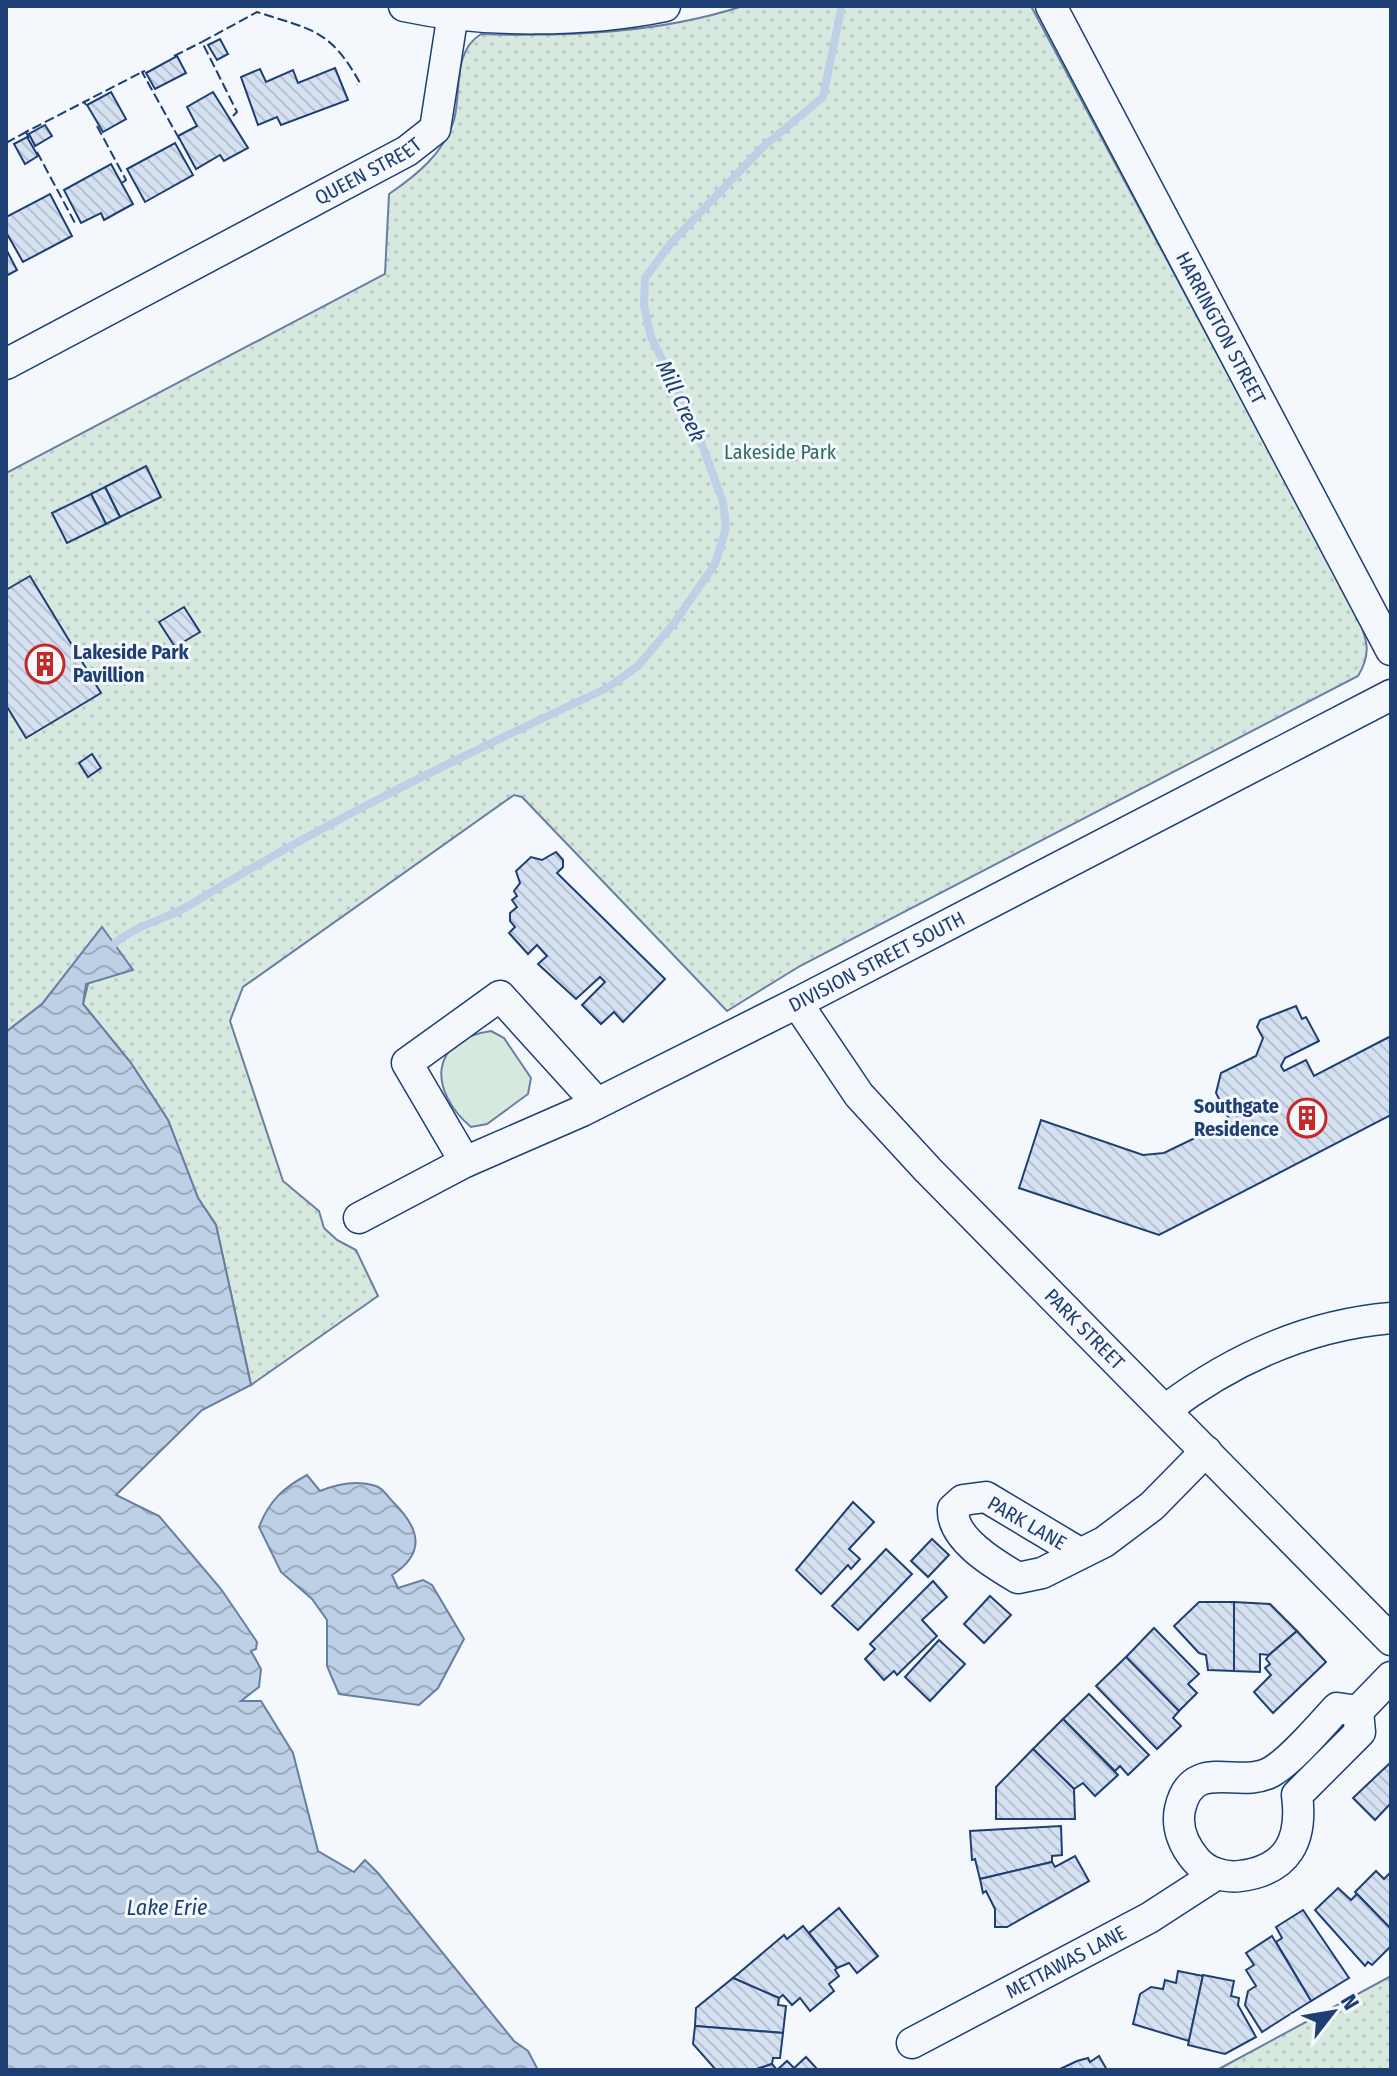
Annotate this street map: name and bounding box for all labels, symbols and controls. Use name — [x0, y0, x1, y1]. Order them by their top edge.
street label: QUEEN STREET — [311, 132, 427, 210]
street label: HARRINGTON STREET — [1171, 248, 1271, 409]
water label: Mill Creek — [650, 356, 712, 446]
park label: Lakeside Park — [724, 440, 837, 464]
place label: Lakeside Park Pavillion — [73, 640, 190, 687]
building icon: Lakeside Park Pavillion — [24, 643, 66, 685]
street label: DIVISION STREET SOUTH — [785, 906, 969, 1017]
place label: Southgate Residence — [1194, 1094, 1279, 1141]
building icon: Southgate Residence — [1286, 1097, 1328, 1139]
street label: PARK STREET — [1040, 1284, 1130, 1375]
street label: PARK LANE — [983, 1491, 1071, 1555]
water label: Lake Erie — [127, 1894, 207, 1921]
street label: METTAWAS LANE — [1002, 1920, 1130, 2003]
north arrow — [1293, 1972, 1373, 2052]
text: N — [1335, 1989, 1365, 2015]

